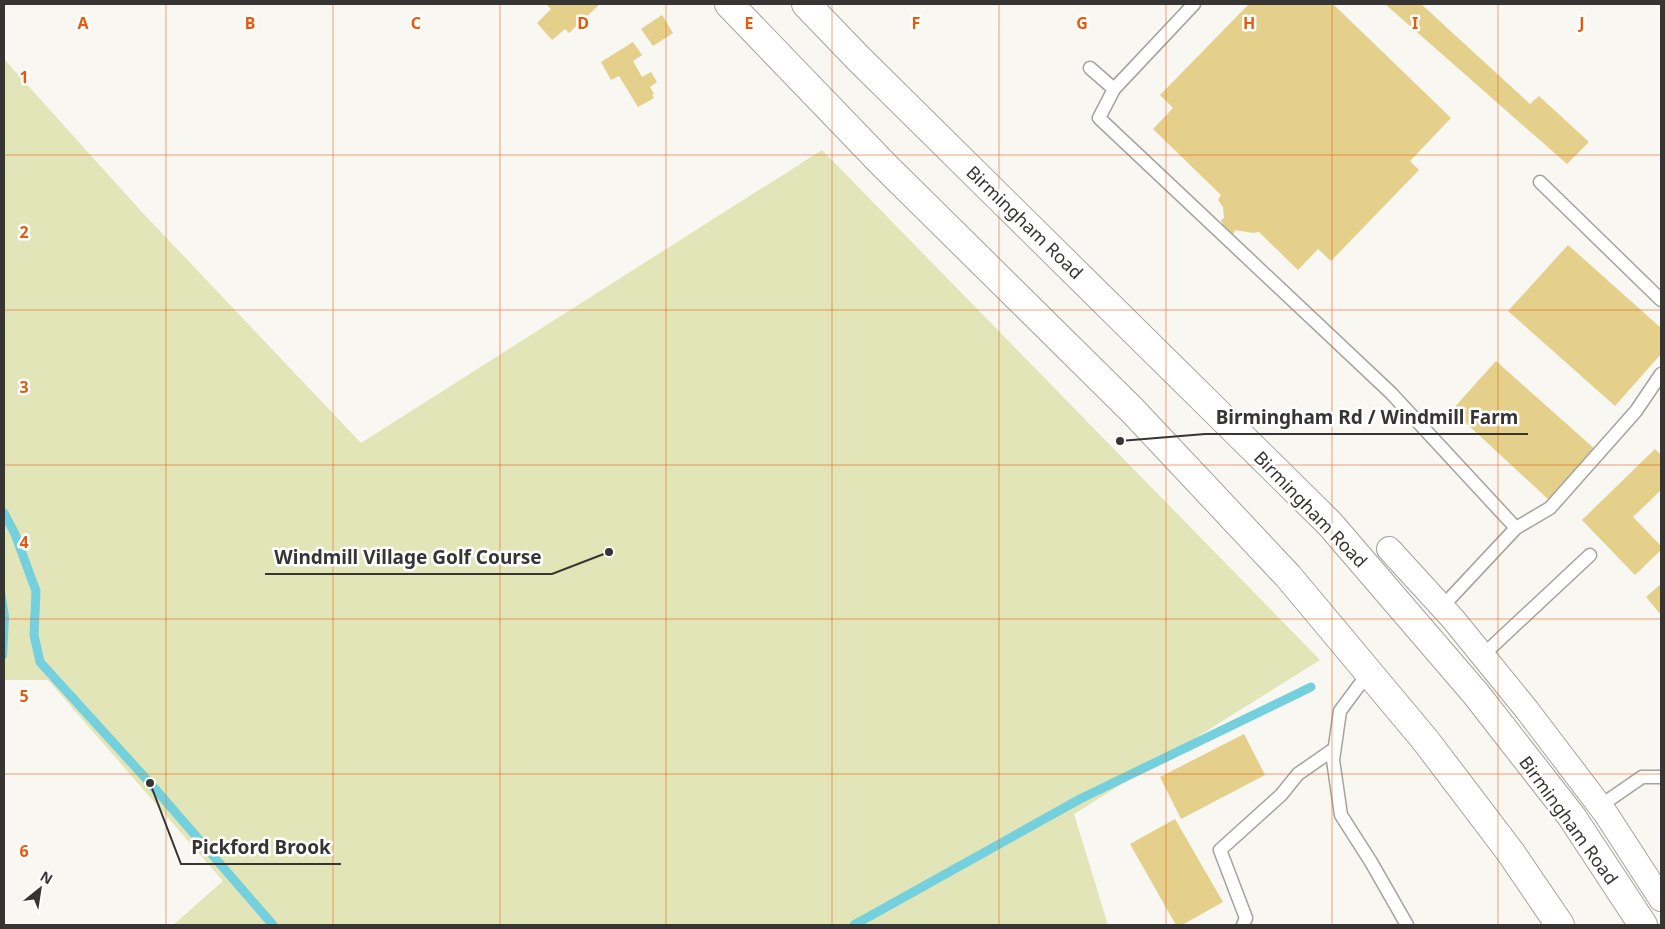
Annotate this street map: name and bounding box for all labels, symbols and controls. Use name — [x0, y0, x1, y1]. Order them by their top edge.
text: A — [77, 12, 89, 34]
text: B — [245, 12, 255, 34]
text: C — [411, 12, 421, 34]
text: D — [577, 12, 589, 34]
text: E — [745, 12, 754, 34]
text: F — [912, 12, 920, 34]
text: G — [1076, 12, 1088, 34]
text: H — [1243, 12, 1255, 34]
text: I — [1412, 12, 1418, 34]
text: J — [1577, 12, 1585, 34]
text: 1 — [19, 66, 29, 88]
street label: Birmingham Road — [961, 160, 1089, 284]
text: 2 — [19, 221, 29, 243]
text: 3 — [19, 376, 29, 398]
callout: Birmingham Rd / Windmill Farm — [1205, 400, 1528, 434]
text: Birmingham Rd / Windmill Farm — [1216, 404, 1518, 430]
street label: Birmingham Road — [1249, 445, 1373, 573]
text: 4 — [19, 531, 29, 553]
callout: Windmill Village Golf Course — [265, 540, 552, 574]
text: Windmill Village Golf Course — [274, 544, 542, 570]
text: 5 — [19, 685, 29, 707]
street label: Birmingham Road — [1514, 751, 1624, 889]
callout: Pickford Brook — [181, 830, 341, 864]
text: Pickford Brook — [191, 834, 331, 860]
text: 6 — [19, 840, 29, 862]
north arrow — [15, 864, 65, 914]
text: N — [37, 866, 56, 888]

